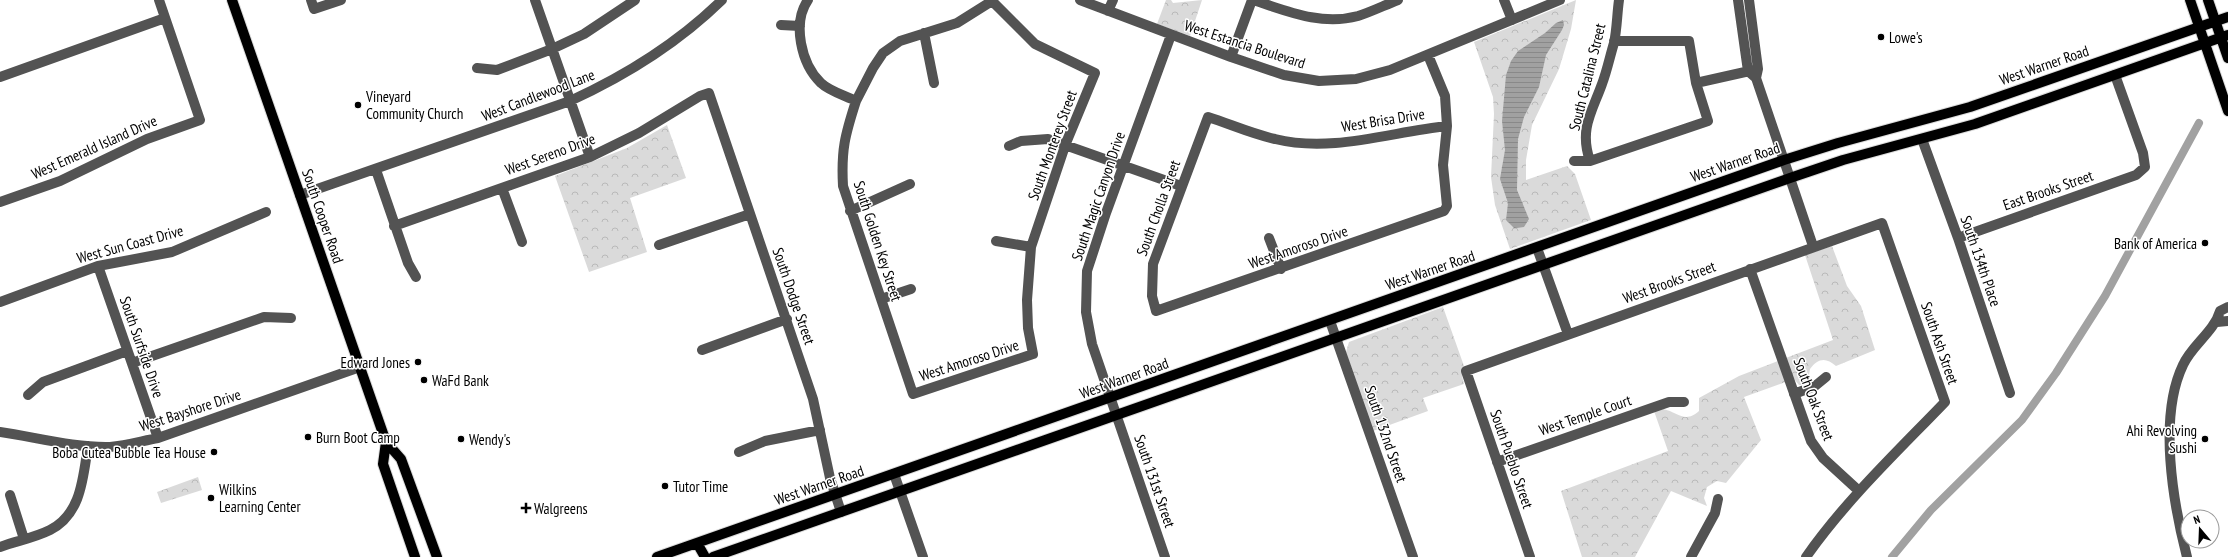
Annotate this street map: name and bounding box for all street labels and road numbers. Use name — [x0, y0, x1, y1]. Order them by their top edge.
street label: West Estancia Boulevard — [1182, 15, 1308, 73]
street label: South Catalina Street — [1565, 21, 1609, 133]
street label: West Warner Road — [1997, 41, 2091, 89]
street label: West Candlewood Lane — [479, 65, 597, 125]
street label: South Monterey Street — [1023, 87, 1081, 203]
street label: West Brisa Drive — [1340, 104, 1426, 136]
street label: West Emerald Island Drive — [28, 111, 160, 183]
street label: West Sereno Drive — [502, 129, 598, 179]
street label: South Magic Canyon Drive — [1067, 129, 1129, 263]
street label: West Warner Road — [1688, 138, 1782, 186]
street label: South Cholla Street — [1132, 158, 1184, 258]
street label: South Cooper Road — [298, 166, 348, 266]
street label: East Brooks Street — [2000, 166, 2096, 214]
street label: South Golden Key Street — [850, 178, 906, 304]
street label: South 134th Place — [1957, 213, 2005, 309]
street label: West Sun Coast Drive — [75, 221, 185, 267]
street label: West Amoroso Drive — [1246, 221, 1350, 273]
street label: South Dodge Street — [769, 245, 819, 347]
street label: West Warner Road — [1383, 246, 1477, 294]
street label: West Brooks Street — [1620, 256, 1718, 308]
street label: South Surfside Drive — [116, 294, 168, 400]
street label: South Ash Street — [1917, 299, 1963, 387]
street label: West Amoroso Drive — [917, 335, 1021, 385]
street label: West Warner Road — [1077, 353, 1171, 403]
street label: South Oak Street — [1789, 355, 1839, 443]
street label: South 132nd Street — [1361, 383, 1411, 485]
street label: West Bayshore Drive — [137, 385, 243, 435]
street label: West Temple Court — [1536, 390, 1634, 440]
street label: South Pueblo Street — [1486, 407, 1538, 511]
street label: South 131st Street — [1130, 432, 1180, 530]
street label: West Warner Road — [772, 461, 866, 509]

